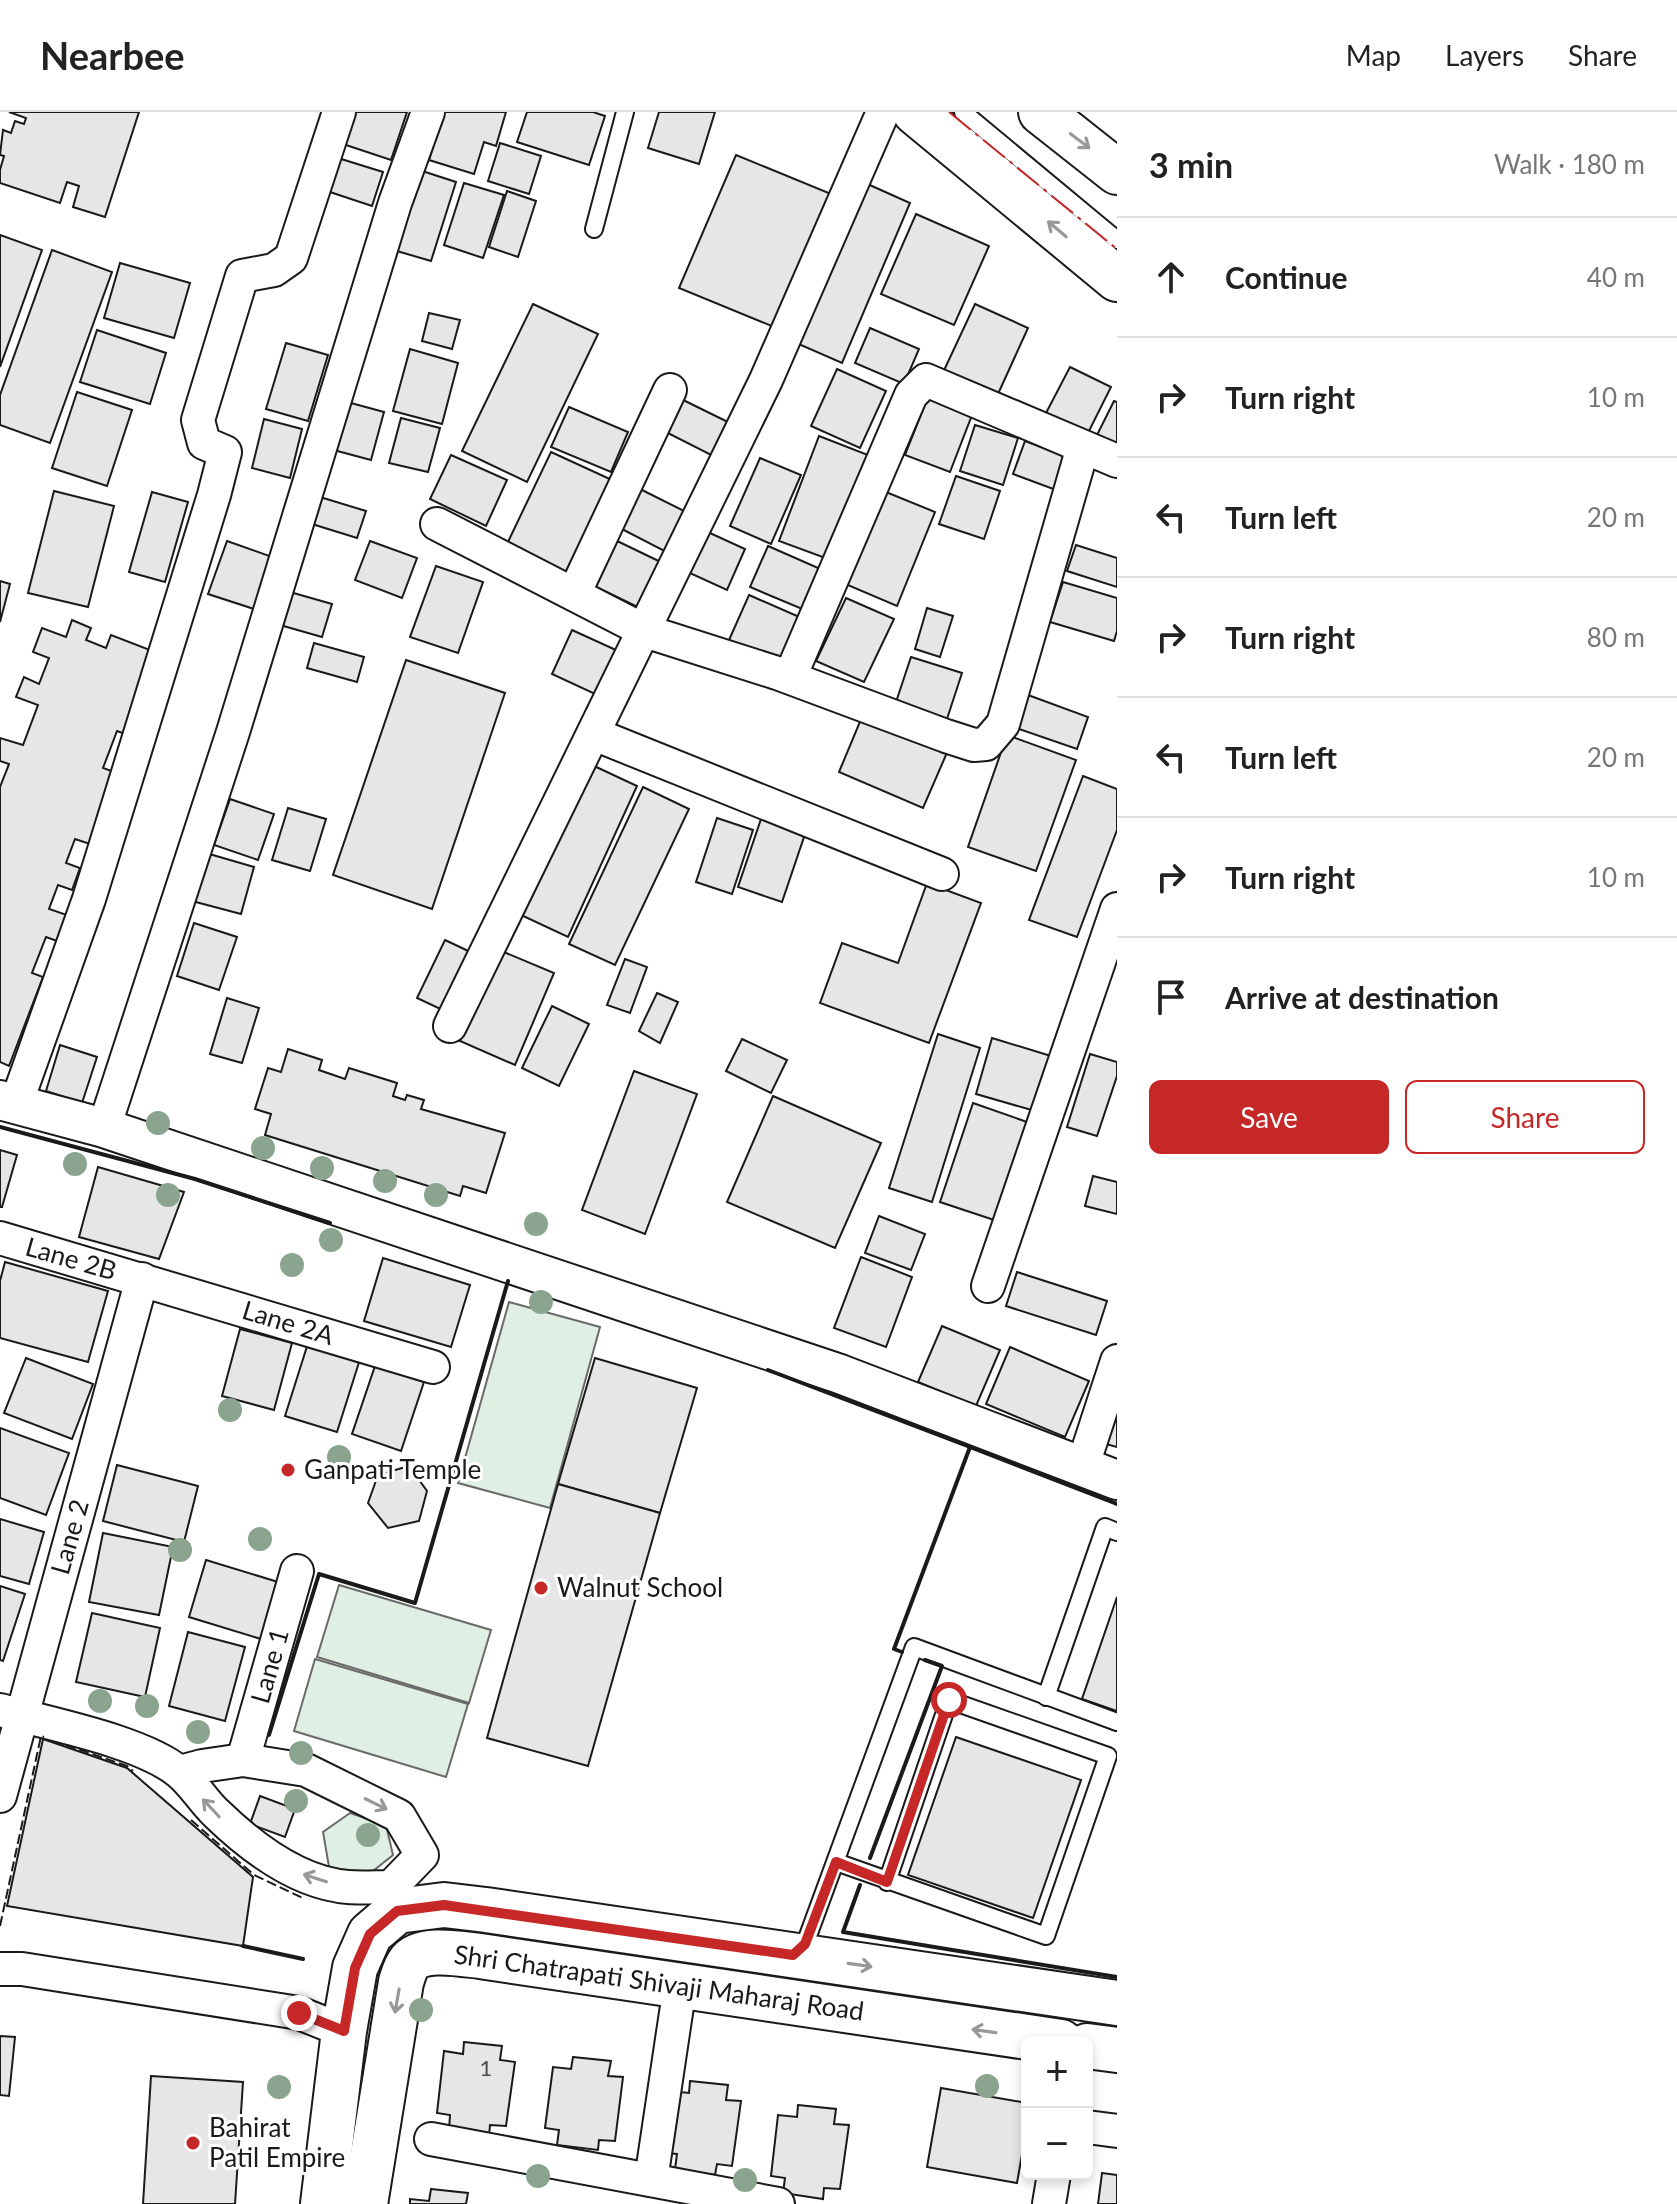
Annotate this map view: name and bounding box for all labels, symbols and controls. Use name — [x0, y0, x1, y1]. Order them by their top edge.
text: Nearbee — [40, 32, 185, 78]
text: Map — [1346, 38, 1401, 72]
text: Layers — [1445, 38, 1524, 72]
text: Share — [1568, 38, 1637, 72]
one-way arrow — [1069, 132, 1090, 149]
text: 3 min — [1149, 144, 1233, 185]
text: Walk · 180 m — [1494, 148, 1645, 180]
one-way arrow — [1048, 220, 1068, 238]
icon: ahead — [1149, 255, 1193, 299]
text: Continue — [1225, 259, 1348, 295]
text: 40 m — [1587, 261, 1645, 293]
icon: right — [1149, 375, 1193, 419]
text: Turn right — [1225, 379, 1355, 415]
text: 10 m — [1587, 381, 1645, 413]
icon: left — [1149, 495, 1193, 539]
text: Turn left — [1225, 499, 1337, 535]
text: 20 m — [1587, 501, 1645, 533]
icon: right — [1149, 615, 1193, 659]
text: Turn right — [1225, 619, 1355, 655]
text: 80 m — [1587, 621, 1645, 653]
icon: left — [1149, 735, 1193, 779]
text: Turn left — [1225, 739, 1337, 775]
text: 20 m — [1587, 741, 1645, 773]
icon: right — [1149, 855, 1193, 899]
text: Turn right — [1225, 859, 1355, 895]
text: 10 m — [1587, 861, 1645, 893]
icon: arrive — [1149, 975, 1193, 1019]
text: Arrive at destination — [1225, 979, 1499, 1015]
button: Save — [1149, 1080, 1389, 1154]
button: Share — [1405, 1080, 1645, 1154]
street label: Lane 2B — [22, 1230, 120, 1286]
street label: Lane 2A — [239, 1293, 338, 1351]
place label: Ganpati Temple — [304, 1453, 481, 1485]
marker: Ganpati Temple — [279, 1461, 297, 1479]
street label: Lane 2 — [43, 1496, 95, 1578]
place label: Walnut School — [557, 1571, 723, 1603]
marker: Walnut School — [532, 1579, 550, 1597]
street label: Lane 1 — [243, 1625, 295, 1707]
route start — [931, 1682, 967, 1718]
one-way arrow — [364, 1797, 388, 1813]
one-way arrow — [203, 1798, 221, 1818]
one-way arrow — [302, 1869, 327, 1884]
street label: Shri Chatrapati Shivaji Maharaj Road — [452, 1937, 866, 2027]
one-way arrow — [847, 1958, 872, 1973]
one-way arrow — [389, 1988, 404, 2013]
route end — [281, 1995, 317, 2031]
one-way arrow — [972, 2023, 997, 2038]
map controls — [1021, 2036, 1093, 2180]
button: + — [1021, 2036, 1093, 2108]
house number: 1 — [480, 2054, 492, 2081]
button: − — [1021, 2108, 1093, 2180]
place label: Bahirat Patil Empire — [209, 2111, 345, 2173]
marker: Bahirat Patil Empire — [184, 2134, 202, 2152]

